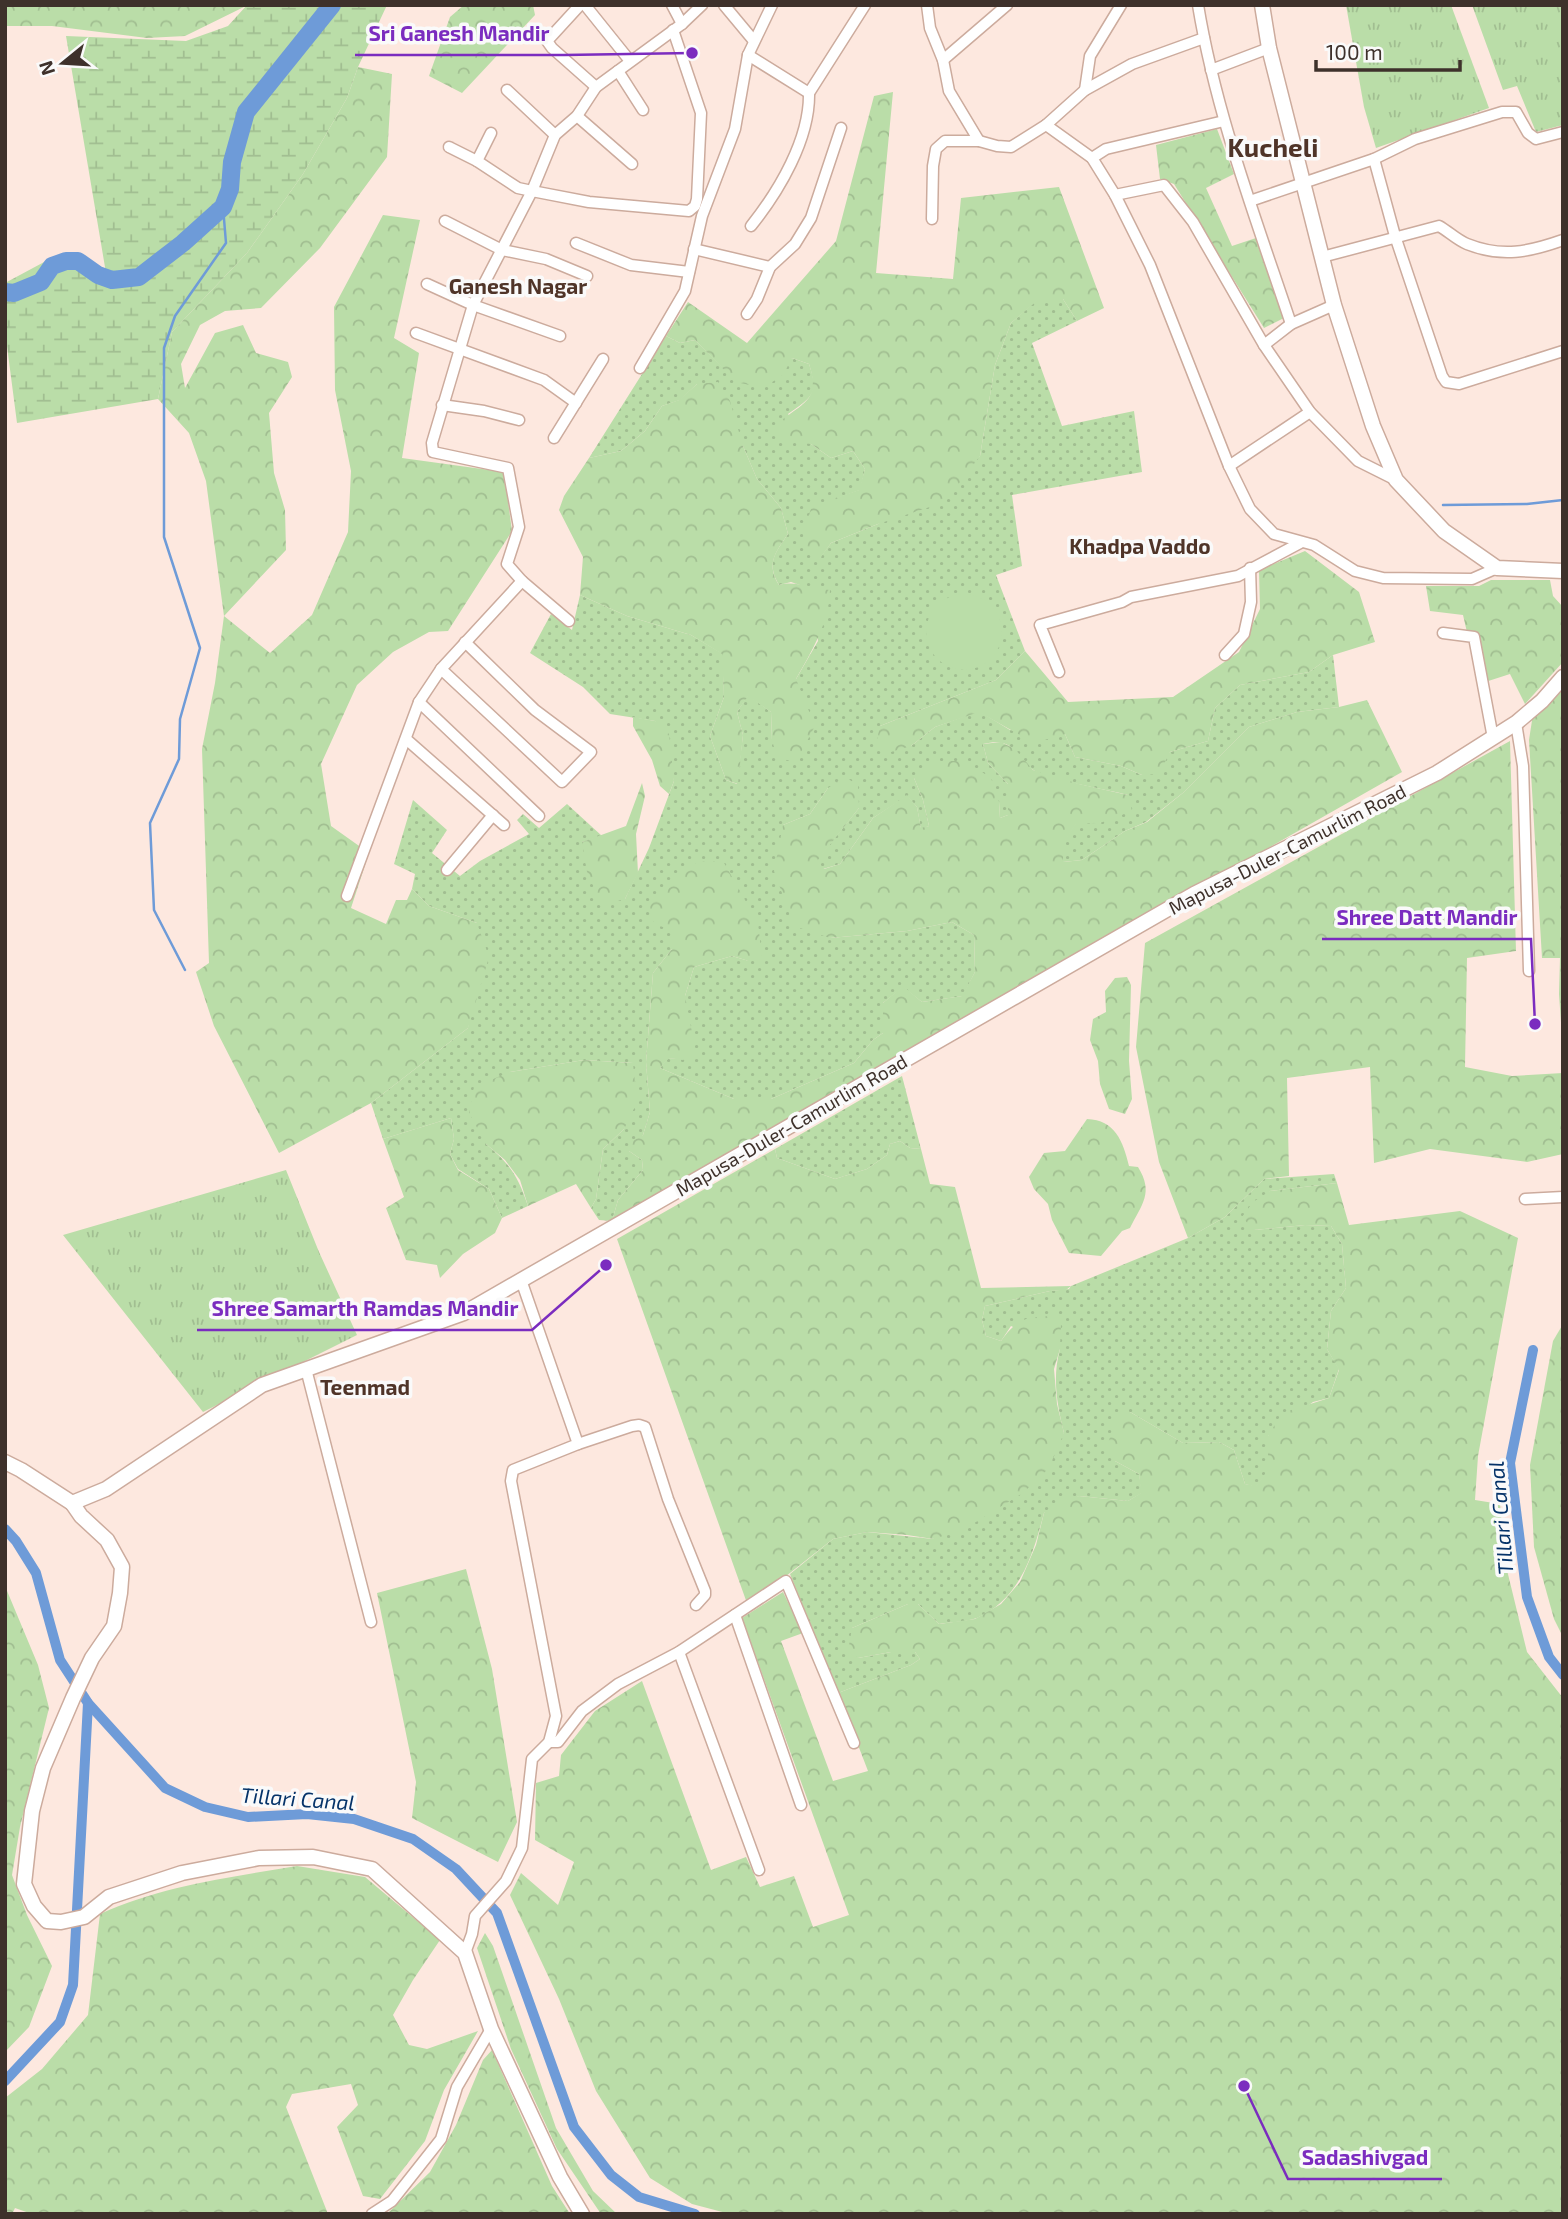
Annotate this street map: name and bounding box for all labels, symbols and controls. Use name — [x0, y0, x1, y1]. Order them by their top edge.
callout: Sri Ganesh Mandir — [355, 13, 564, 55]
text: Sri Ganesh Mandir — [368, 20, 550, 45]
north arrow — [28, 28, 98, 98]
scale bar — [1316, 28, 1460, 72]
text: 100 m — [1326, 39, 1383, 64]
text: N — [33, 58, 59, 78]
district label: Kucheli — [1227, 131, 1319, 162]
district label: Ganesh Nagar — [449, 273, 587, 298]
district label: Khadpa Vaddo — [1069, 533, 1211, 558]
street label: Mapusa-Duler-Camurlim Road — [1164, 779, 1410, 919]
callout: Shree Datt Mandir — [1322, 897, 1531, 939]
text: Shree Datt Mandir — [1336, 904, 1518, 929]
street label: Mapusa-Duler-Camurlim Road — [671, 1049, 911, 1201]
callout: Shree Samarth Ramdas Mandir — [197, 1288, 532, 1330]
text: Shree Samarth Ramdas Mandir — [212, 1295, 518, 1320]
district label: Teenmad — [320, 1374, 410, 1399]
water label: Tillari Canal — [1483, 1460, 1517, 1576]
water label: Tillari Canal — [240, 1782, 356, 1814]
callout: Sadashivgad — [1288, 2137, 1442, 2179]
text: Sadashivgad — [1302, 2144, 1428, 2169]

